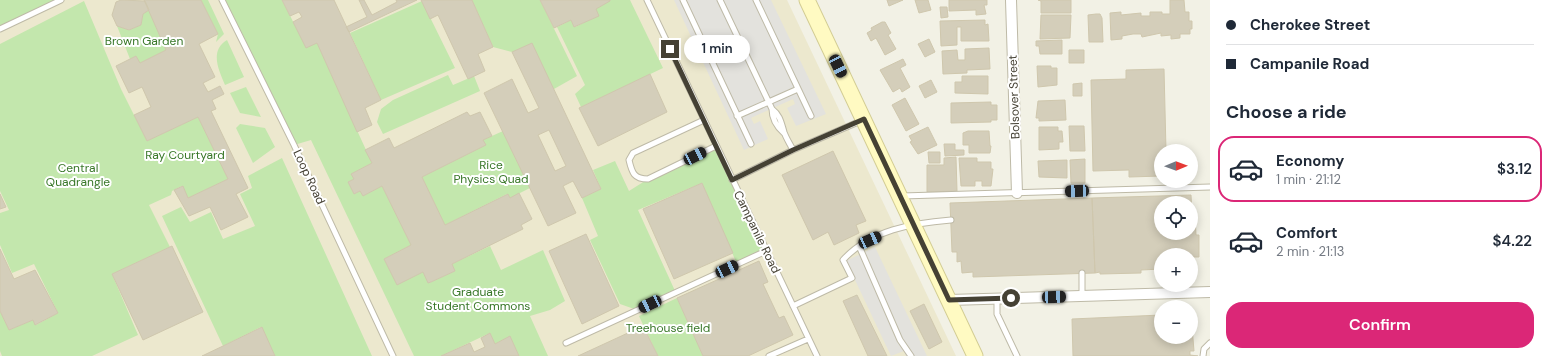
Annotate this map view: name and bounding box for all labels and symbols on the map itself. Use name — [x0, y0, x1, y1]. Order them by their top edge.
park label: Brown Garden — [105, 33, 183, 49]
callout: 1 min — [684, 35, 750, 63]
route end — [661, 40, 679, 58]
car — [827, 53, 849, 79]
street label: Bolsover Street — [1005, 54, 1023, 139]
north arrow — [1154, 144, 1198, 188]
car — [682, 145, 708, 167]
park label: Ray Courtyard — [145, 147, 225, 163]
street label: Loop Road — [289, 147, 329, 207]
park label: Rice Physics Quad — [453, 157, 529, 187]
park label: Central Quadrangle — [46, 160, 110, 190]
car — [1065, 185, 1089, 197]
street label: Campanile Road — [730, 188, 784, 276]
car — [857, 230, 883, 250]
car — [714, 258, 740, 280]
park label: Graduate Student Commons — [426, 284, 530, 314]
route start — [1002, 289, 1020, 307]
car — [1042, 291, 1066, 303]
car — [637, 293, 663, 315]
park label: Treehouse field — [626, 320, 710, 336]

